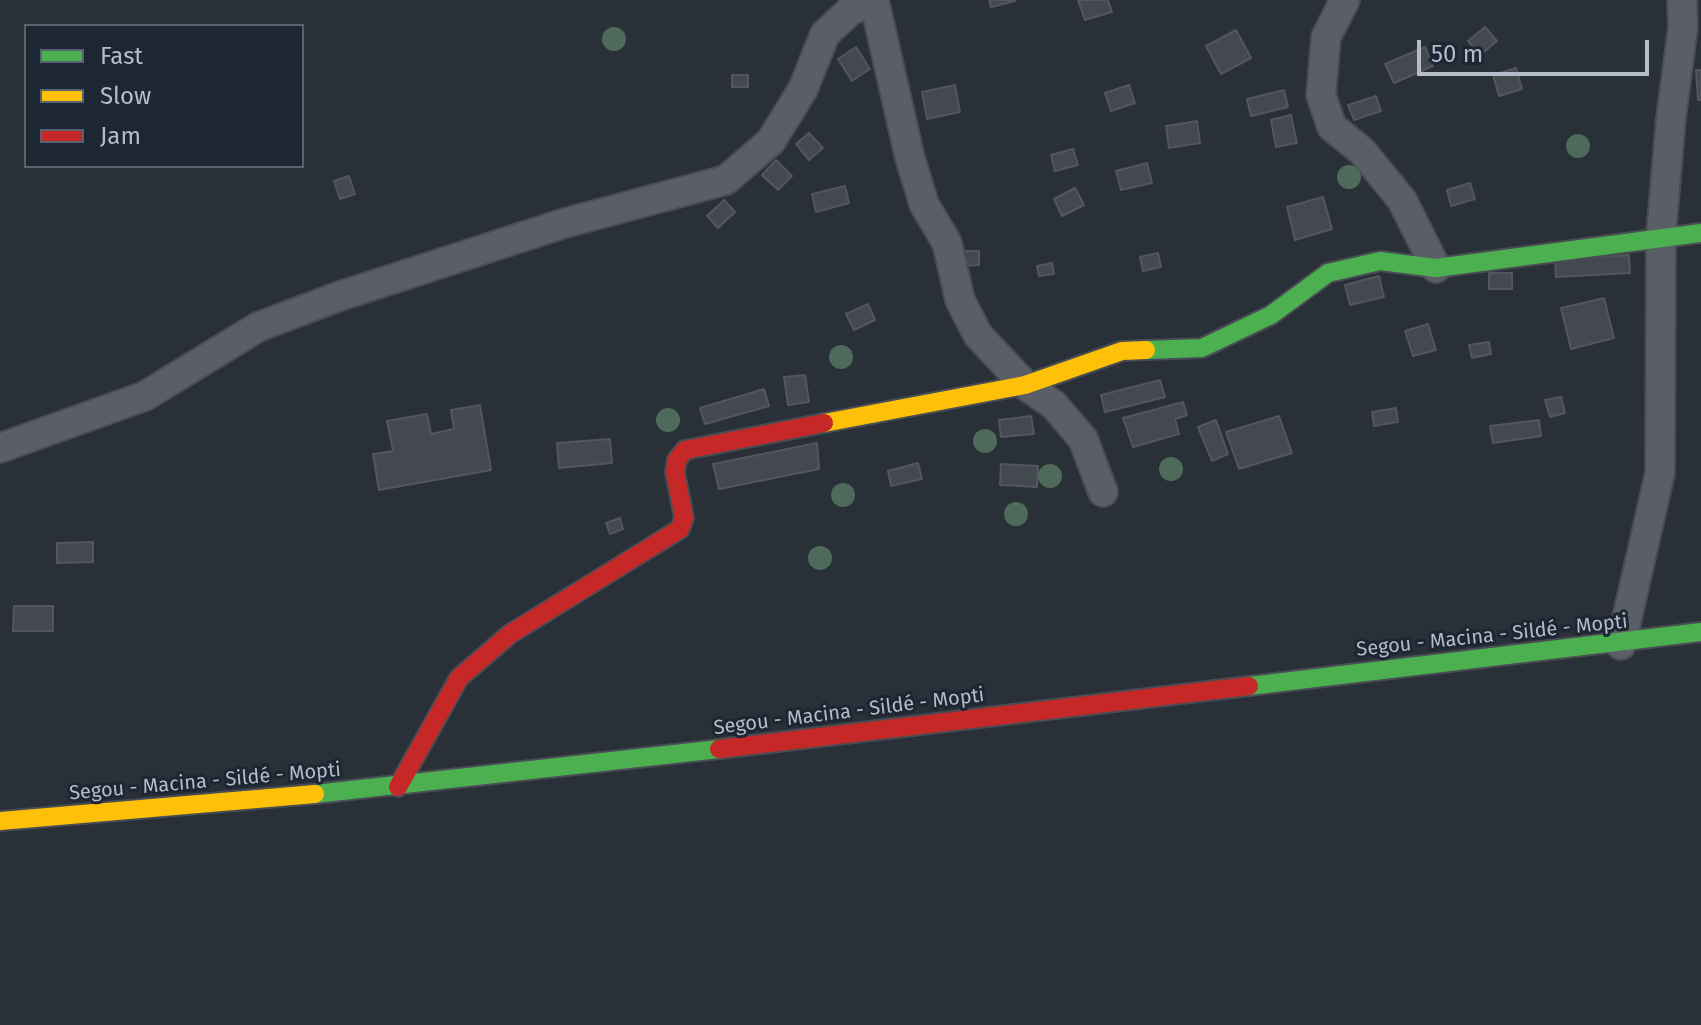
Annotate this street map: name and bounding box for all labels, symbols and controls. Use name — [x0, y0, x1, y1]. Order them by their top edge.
legend — [24, 24, 304, 168]
scale bar — [1421, 24, 1653, 74]
text: 50 m — [1431, 40, 1483, 68]
text: Fast — [100, 42, 143, 70]
text: Slow — [100, 82, 151, 110]
text: Jam — [100, 122, 141, 150]
street label: Segou - Macina - Sildé - Mopti — [1355, 610, 1629, 662]
street label: Segou - Macina - Sildé - Mopti — [712, 683, 986, 741]
street label: Segou - Macina - Sildé - Mopti — [68, 758, 342, 806]

